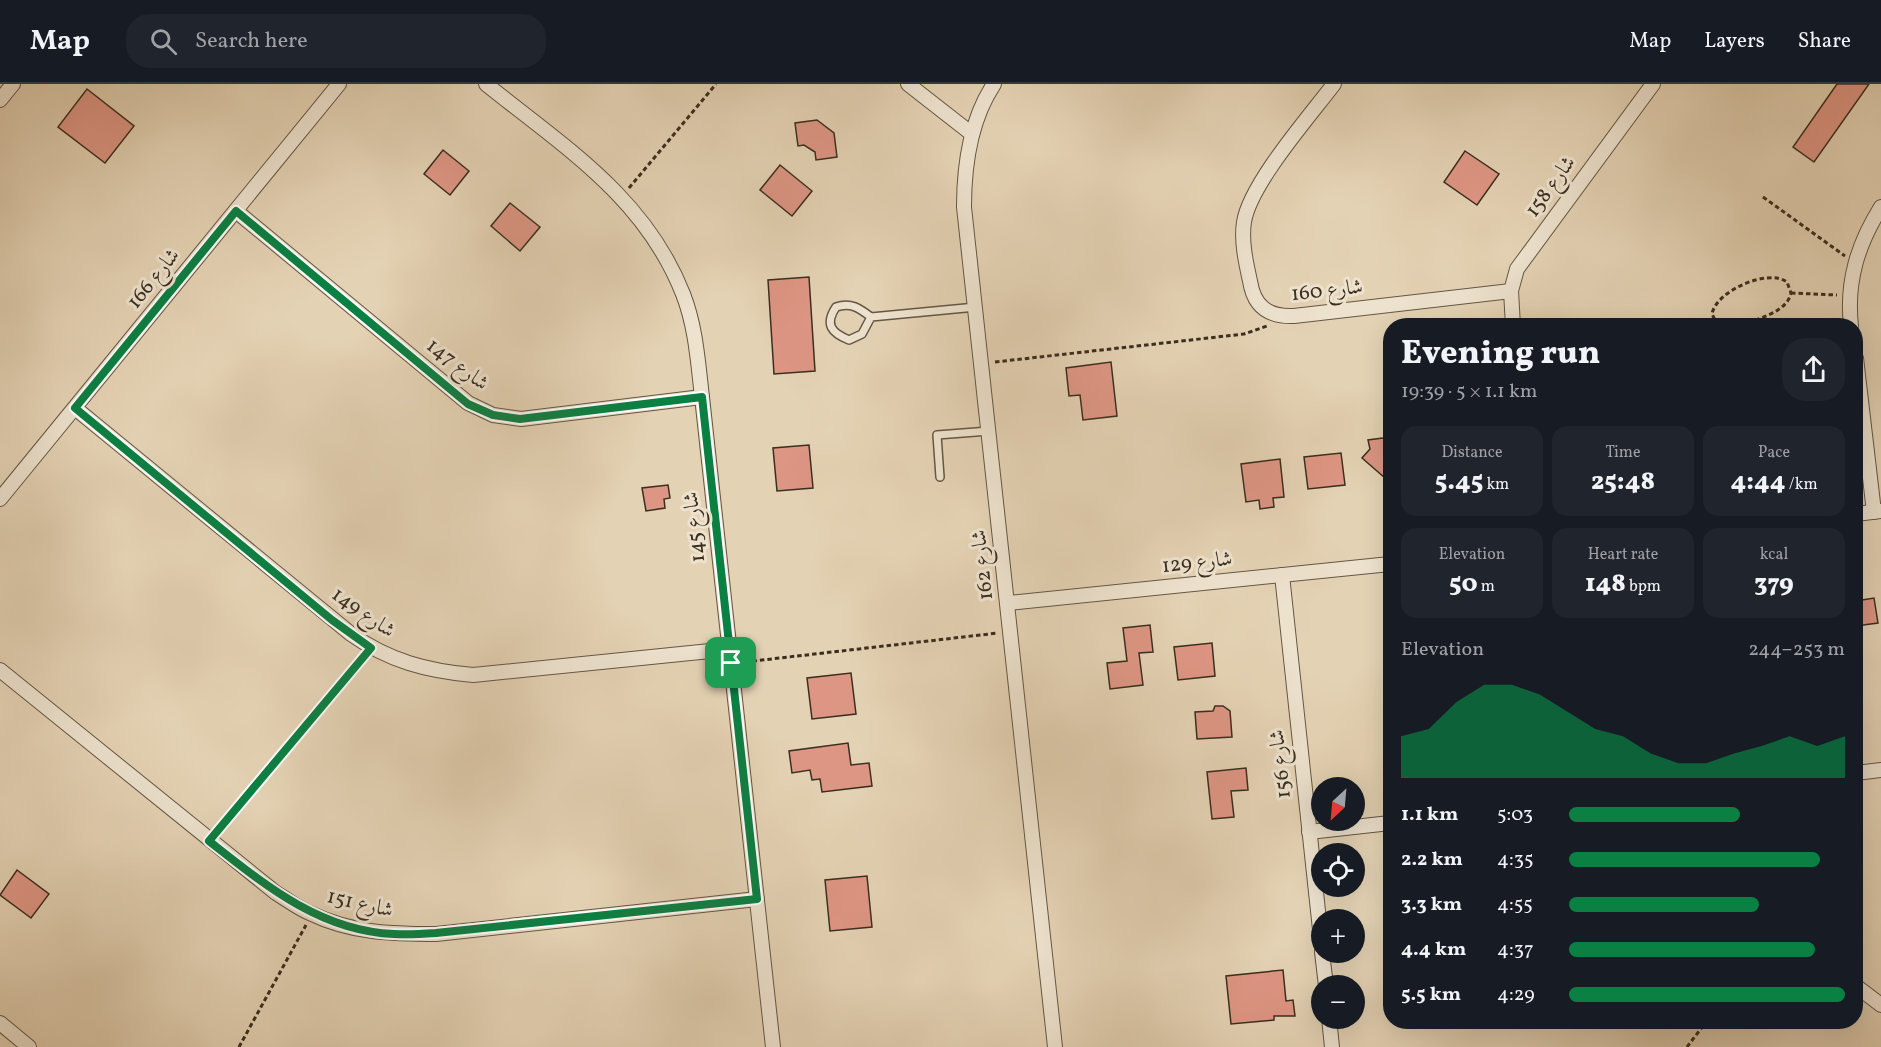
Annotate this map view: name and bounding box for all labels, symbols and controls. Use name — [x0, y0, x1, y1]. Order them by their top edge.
search box — [126, 14, 546, 68]
text: Map — [30, 22, 90, 61]
icon: search — [147, 25, 180, 58]
text: Search here — [195, 26, 308, 57]
text: Map — [1629, 27, 1671, 56]
text: Layers — [1704, 27, 1765, 56]
text: Share — [1798, 27, 1851, 56]
street label: شارع 158 — [1519, 150, 1585, 225]
street label: شارع 166 — [121, 243, 189, 317]
street label: شارع 160 — [1290, 273, 1365, 311]
street label: شارع 147 — [419, 332, 494, 400]
text: Evening run — [1401, 332, 1600, 378]
button: share — [1782, 338, 1845, 401]
text: 19:39 · 5 × 1.1 km — [1401, 378, 1537, 406]
text: Distance — [1441, 442, 1503, 464]
text: Time — [1605, 442, 1641, 464]
text: Pace — [1758, 442, 1790, 464]
text: 5.45 — [1435, 464, 1483, 500]
text: 25:48 — [1591, 464, 1655, 500]
text: 4:44 — [1730, 464, 1786, 500]
text: km — [1483, 474, 1509, 496]
text: /km — [1786, 474, 1818, 496]
street label: شارع 145 — [677, 490, 715, 564]
street label: شارع 162 — [965, 528, 1003, 602]
text: Elevation — [1439, 544, 1505, 566]
text: Heart rate — [1588, 544, 1658, 566]
text: kcal — [1760, 544, 1788, 566]
street label: شارع 129 — [1160, 545, 1234, 583]
text: 50 — [1449, 566, 1478, 602]
text: 148 — [1585, 566, 1626, 602]
text: 379 — [1754, 566, 1794, 602]
text: m — [1478, 576, 1495, 598]
text: bpm — [1626, 576, 1661, 598]
street label: شارع 149 — [324, 581, 401, 647]
text: Elevation — [1401, 636, 1484, 664]
text: 244–253 m — [1748, 636, 1845, 664]
pin — [705, 637, 756, 688]
icon: arrive — [714, 646, 747, 679]
street label: شارع 156 — [1263, 728, 1301, 800]
north arrow — [1311, 777, 1365, 831]
map controls — [1311, 777, 1365, 1029]
text: 1.1 km — [1401, 801, 1458, 829]
text: 5:03 — [1497, 801, 1533, 829]
button: locate — [1311, 843, 1365, 897]
text: 2.2 km — [1401, 846, 1463, 874]
text: 4:35 — [1497, 846, 1534, 874]
street label: شارع 151 — [324, 882, 396, 928]
text: 3.3 km — [1401, 891, 1462, 919]
text: 4:55 — [1497, 891, 1533, 919]
button: + — [1311, 909, 1365, 963]
text: 4.4 km — [1401, 936, 1466, 964]
text: 4:37 — [1497, 936, 1534, 964]
button: − — [1311, 975, 1365, 1029]
text: 5.5 km — [1401, 981, 1461, 1009]
text: 4:29 — [1497, 981, 1535, 1009]

